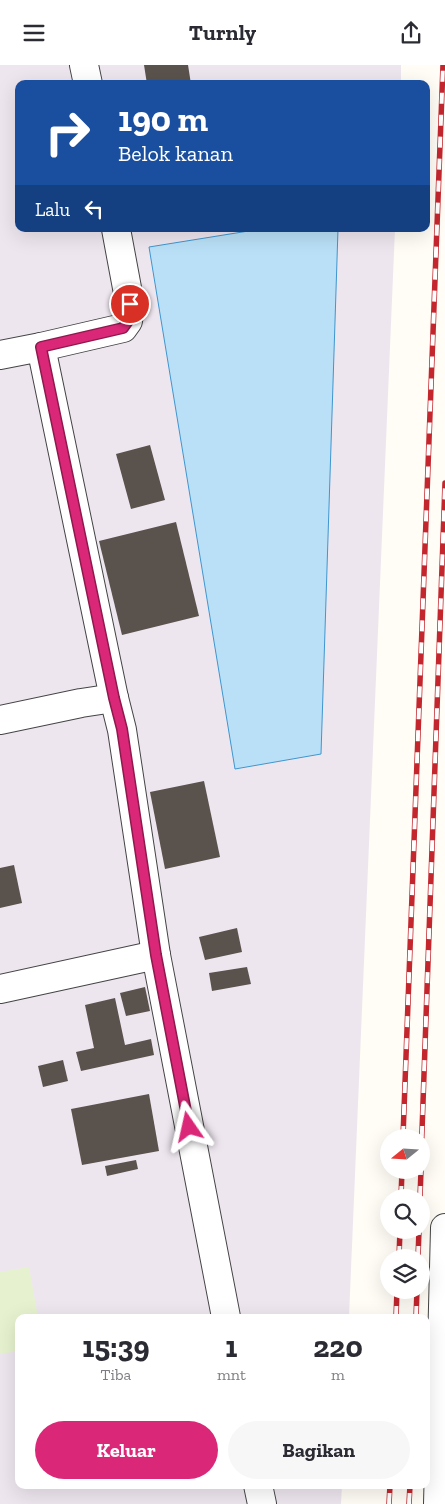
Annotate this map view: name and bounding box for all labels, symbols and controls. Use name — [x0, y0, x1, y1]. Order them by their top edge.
icon: menu — [20, 19, 48, 47]
text: Turnly — [189, 19, 256, 46]
icon: share — [397, 19, 425, 47]
text: 190 m — [118, 98, 208, 140]
icon: right — [35, 100, 100, 165]
text: Belok kanan — [118, 140, 233, 167]
icon: left — [80, 195, 108, 223]
text: Lalu — [35, 198, 70, 221]
pin — [109, 283, 151, 325]
icon: arrive — [116, 290, 144, 318]
position arrow — [162, 1100, 214, 1152]
north arrow — [380, 1129, 430, 1179]
map controls — [380, 1129, 430, 1299]
button: search — [380, 1189, 430, 1239]
button: layers — [380, 1249, 430, 1299]
text: 15:39 — [82, 1329, 150, 1365]
text: 1 — [225, 1329, 237, 1365]
text: 220 — [313, 1329, 363, 1365]
text: Tiba — [101, 1365, 131, 1384]
text: mnt — [217, 1365, 246, 1384]
text: m — [331, 1365, 345, 1384]
button: Keluar — [35, 1421, 218, 1479]
button: Bagikan — [228, 1421, 410, 1479]

